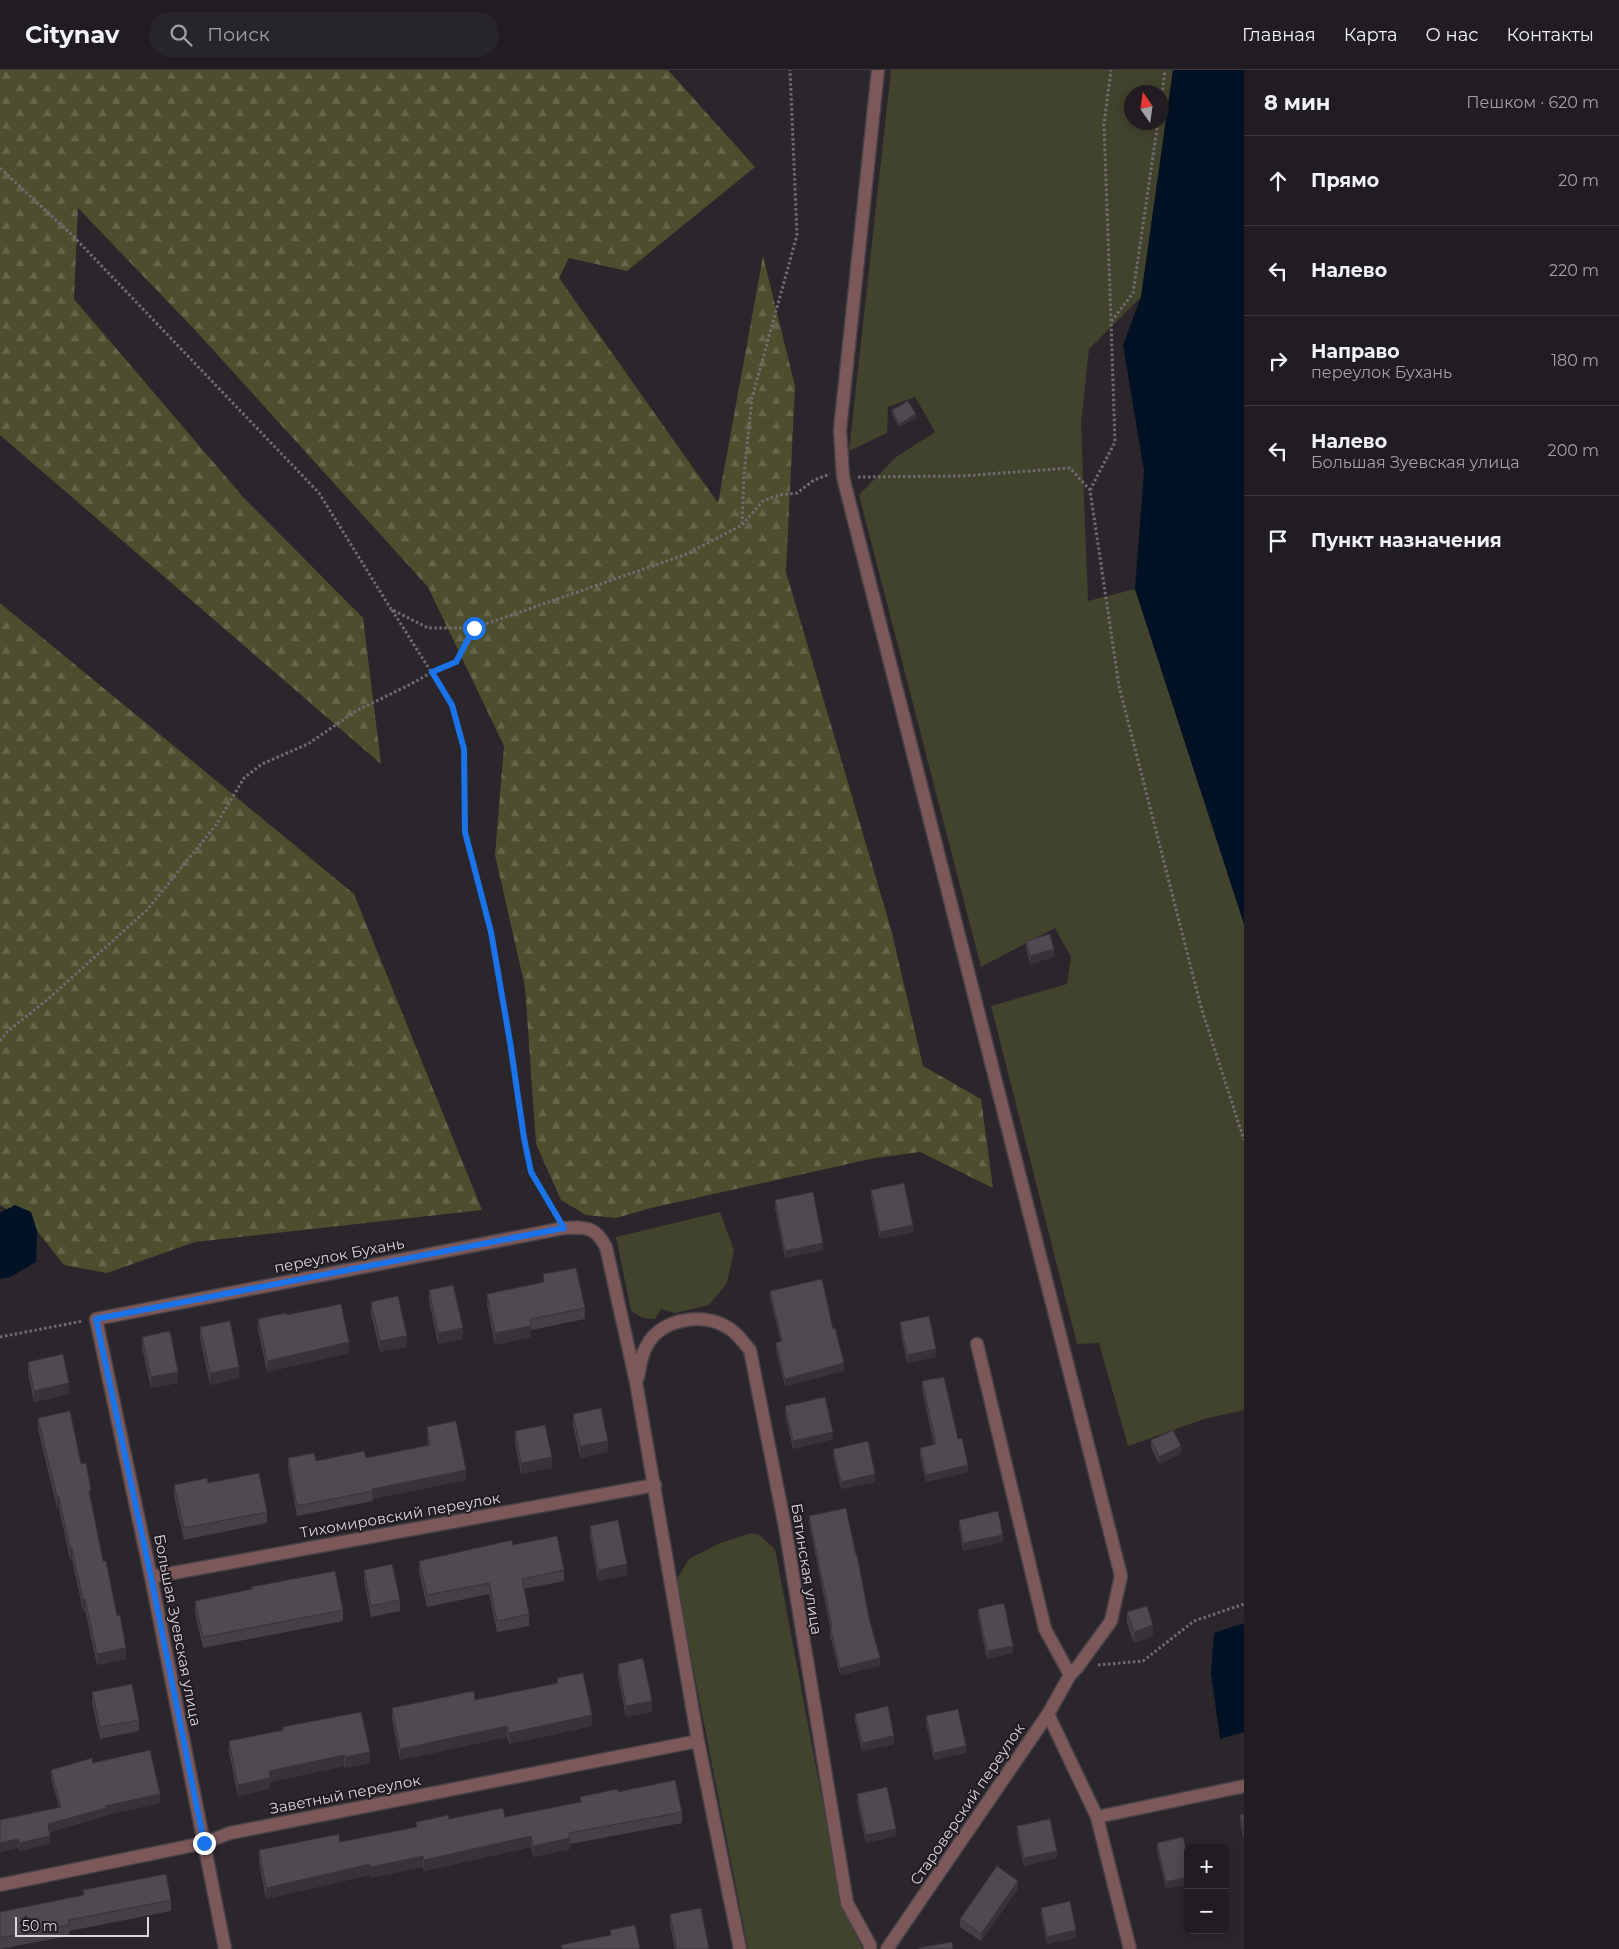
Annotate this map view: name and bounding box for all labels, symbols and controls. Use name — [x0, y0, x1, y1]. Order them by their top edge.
search box — [149, 12, 499, 57]
text: Citynav — [25, 20, 119, 49]
icon: search — [167, 21, 195, 49]
text: Поиск — [207, 23, 270, 46]
text: Главная — [1242, 24, 1316, 46]
text: Карта — [1344, 24, 1398, 46]
text: О нас — [1426, 24, 1478, 46]
text: Контакты — [1506, 24, 1594, 46]
north arrow — [1124, 85, 1169, 130]
text: 8 мин — [1264, 90, 1330, 115]
text: Пешком · 620 m — [1466, 93, 1599, 112]
icon: ahead — [1264, 167, 1292, 195]
text: Прямо — [1311, 169, 1379, 192]
text: 20 m — [1558, 171, 1599, 190]
icon: left — [1264, 257, 1292, 285]
text: Налево — [1311, 259, 1387, 282]
text: 220 m — [1549, 261, 1599, 280]
text: Направо — [1311, 340, 1400, 363]
icon: right — [1264, 347, 1292, 375]
text: 180 m — [1551, 351, 1599, 370]
text: переулок Бухань — [1311, 363, 1452, 382]
text: Налево — [1311, 430, 1387, 453]
icon: left — [1264, 437, 1292, 465]
text: 200 m — [1548, 441, 1599, 460]
text: Большая Зуевская улица — [1311, 453, 1519, 472]
icon: arrive — [1264, 527, 1292, 555]
text: Пункт назначения — [1311, 529, 1502, 552]
route start — [463, 617, 486, 640]
street label: переулок Бухань — [272, 1233, 406, 1277]
street label: Тихомировский переулок — [298, 1488, 502, 1542]
street label: Батинская улица — [787, 1502, 827, 1636]
street label: Большая Зуевская улица — [150, 1532, 206, 1728]
street label: Староверский переулок — [906, 1719, 1028, 1889]
street label: Заветный переулок — [268, 1770, 423, 1818]
route end — [193, 1832, 216, 1855]
map controls — [1184, 1844, 1229, 1934]
button: + — [1184, 1844, 1229, 1889]
button: − — [1184, 1889, 1229, 1934]
scale bar — [15, 1914, 149, 1937]
text: 50 m — [22, 1917, 58, 1935]

